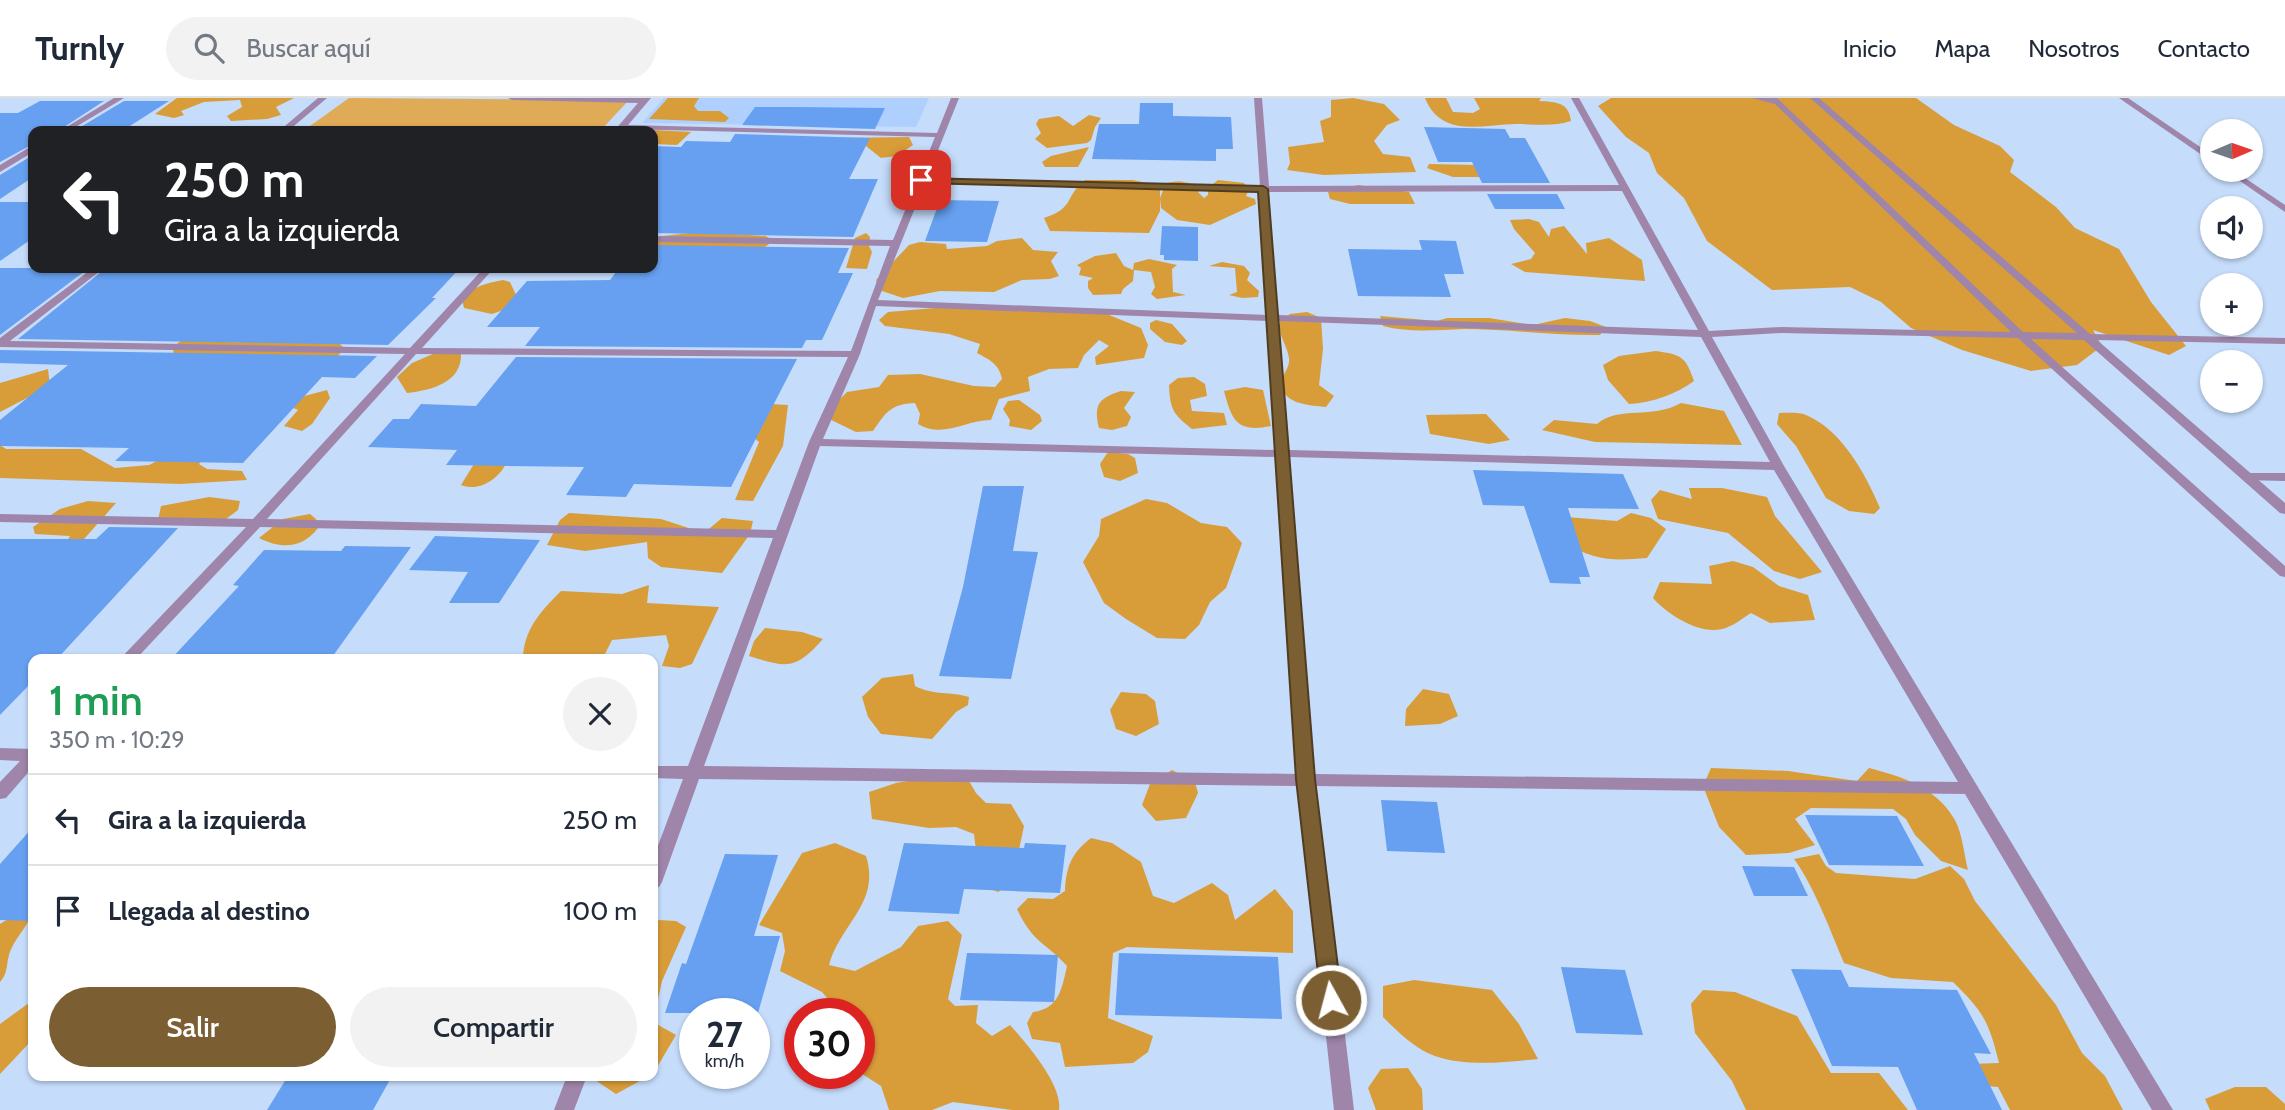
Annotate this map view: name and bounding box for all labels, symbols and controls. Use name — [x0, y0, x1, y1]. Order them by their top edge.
search box — [166, 17, 656, 80]
text: Turnly — [35, 28, 124, 68]
icon: search — [190, 29, 228, 67]
text: Buscar aquí — [246, 32, 370, 64]
text: Inicio — [1843, 34, 1896, 63]
text: Mapa — [1934, 34, 1990, 63]
text: Nosotros — [2028, 34, 2119, 63]
text: Contacto — [2157, 34, 2250, 63]
north arrow — [2200, 119, 2263, 182]
map controls — [2200, 119, 2263, 413]
text: 250 m — [164, 150, 304, 209]
pin — [891, 150, 951, 210]
icon: left — [49, 154, 140, 245]
icon: arrive — [902, 161, 940, 199]
button: sound — [2200, 196, 2263, 259]
text: Gira a la izquierda — [164, 210, 399, 249]
button: + — [2200, 273, 2263, 336]
button: − — [2200, 350, 2263, 413]
text: 1 min — [49, 674, 143, 726]
button: close — [563, 677, 637, 751]
text: 350 m · 10:29 — [49, 726, 185, 754]
icon: left — [49, 801, 87, 839]
text: Gira a la izquierda — [108, 804, 306, 836]
text: 250 m — [563, 804, 637, 836]
icon: arrive — [49, 892, 87, 930]
text: Llegada al destino — [108, 895, 310, 927]
text: 100 m — [564, 895, 637, 927]
position arrow — [1294, 963, 1368, 1037]
button: Salir — [49, 987, 336, 1067]
button: Compartir — [350, 987, 637, 1067]
speed limit sign: 30 — [784, 998, 875, 1089]
text: 27 — [706, 1013, 743, 1056]
text: km/h — [705, 1050, 744, 1072]

